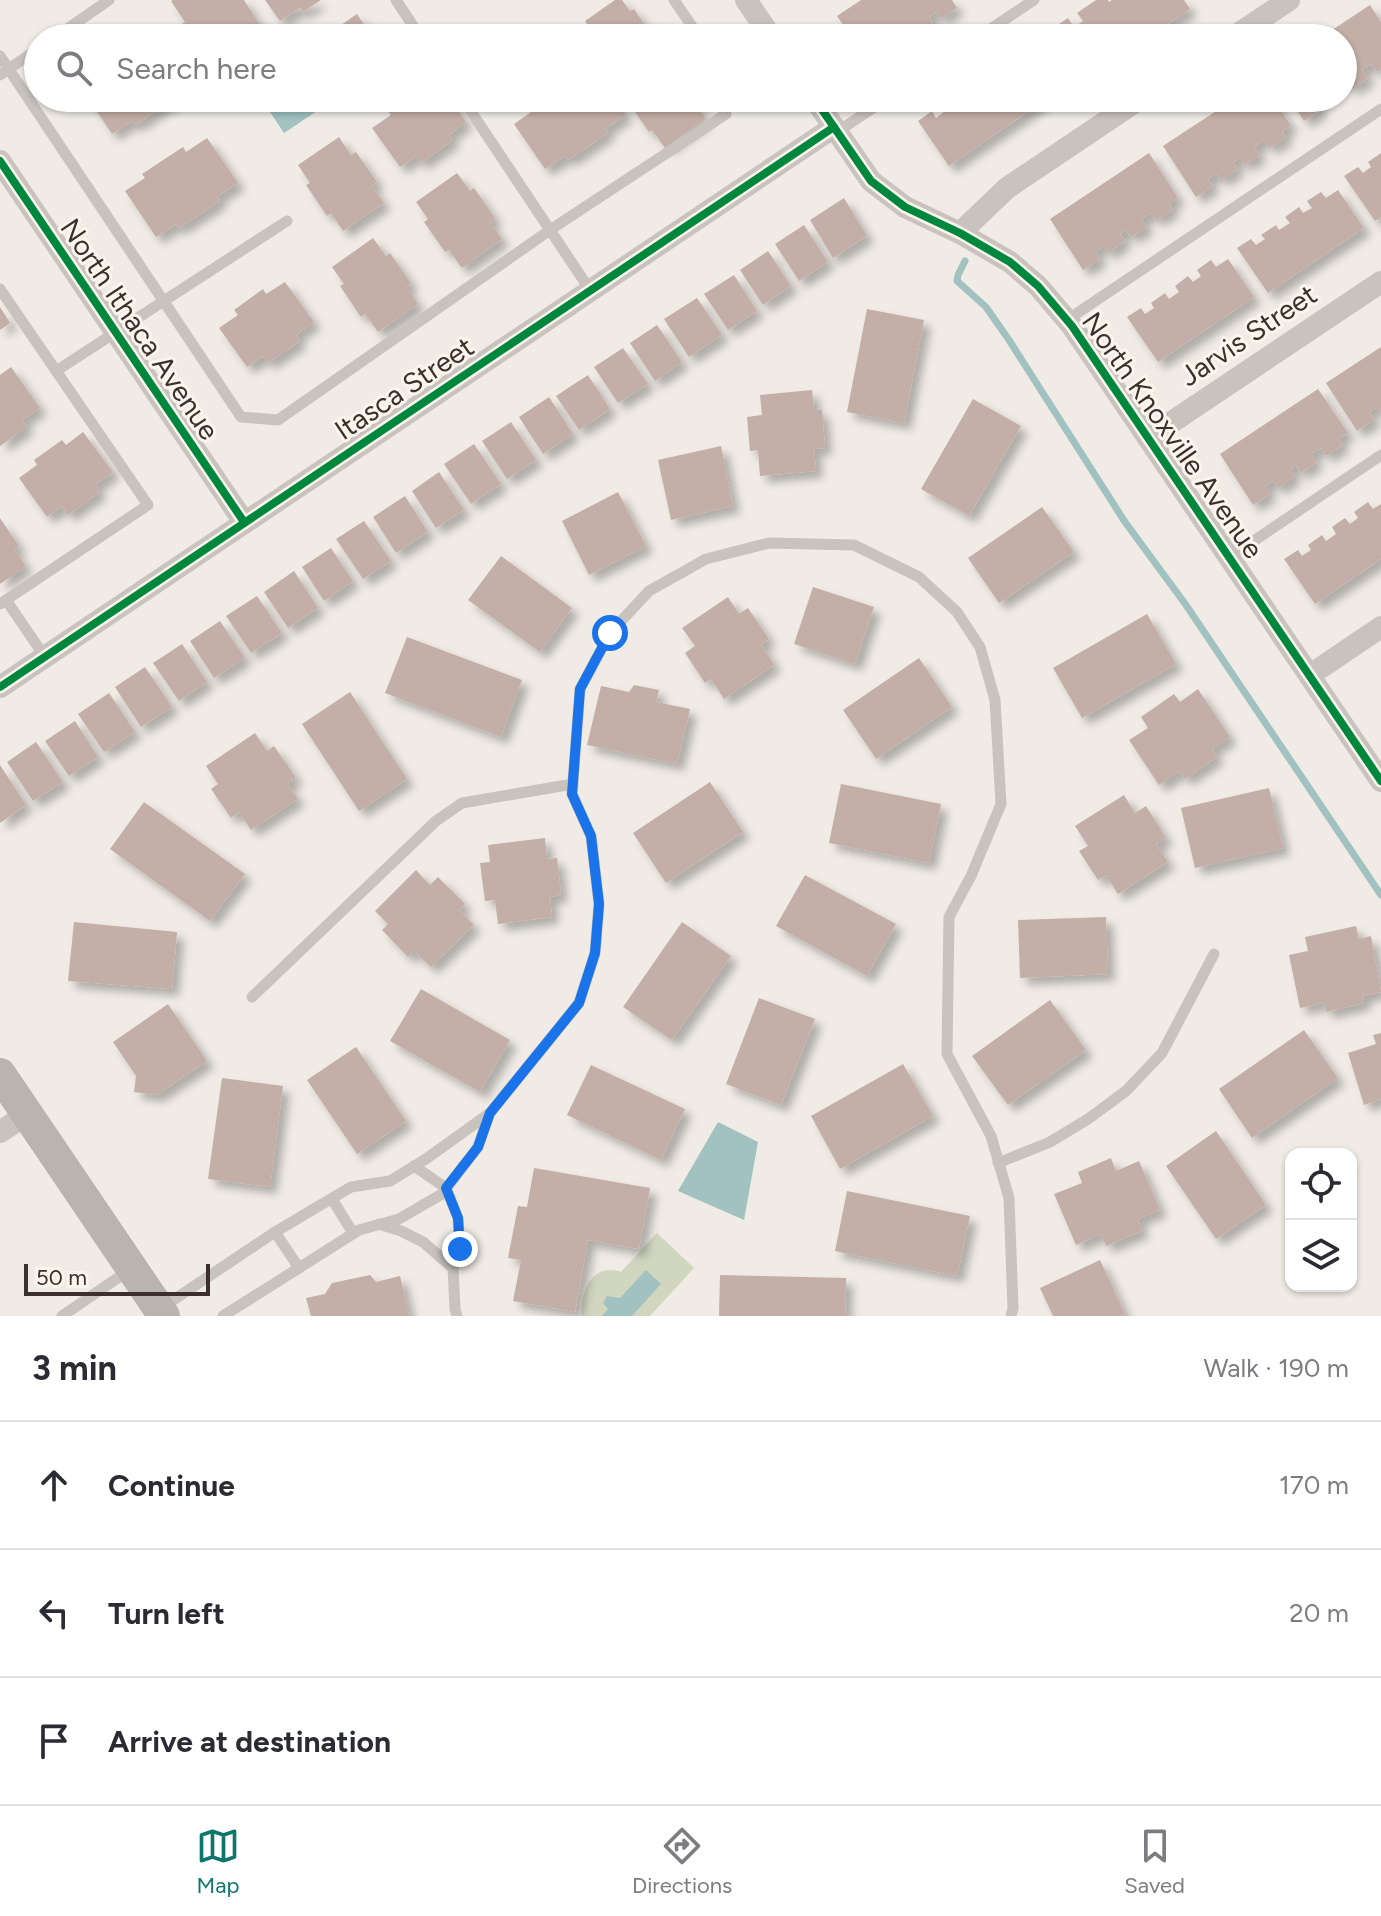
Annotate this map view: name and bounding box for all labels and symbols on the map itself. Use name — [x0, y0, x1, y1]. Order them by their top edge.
street label: North Ithaca Avenue — [53, 212, 227, 446]
street label: Jarvis Street — [1173, 277, 1323, 393]
street label: North Knoxville Avenue — [1075, 305, 1271, 565]
street label: Itasca Street — [328, 329, 480, 447]
route start — [592, 615, 628, 651]
route end — [442, 1231, 478, 1267]
scale bar — [24, 1260, 210, 1296]

